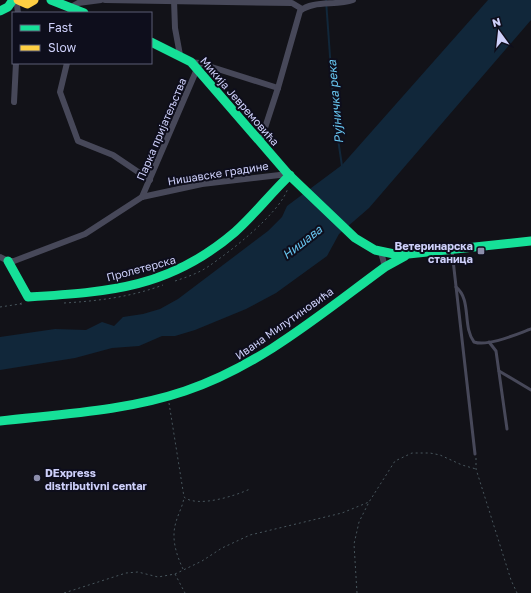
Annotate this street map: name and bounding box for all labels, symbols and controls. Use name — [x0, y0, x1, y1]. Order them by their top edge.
legend — [12, 12, 152, 64]
north arrow — [479, 12, 519, 52]
text: N — [491, 14, 502, 29]
text: Fast — [48, 20, 73, 35]
text: Slow — [48, 40, 76, 55]
street label: Микија Јевремовића — [198, 54, 282, 148]
water label: Рујничка река — [324, 58, 346, 144]
street label: Парка пријатељства — [133, 76, 189, 182]
street label: Нишавске градине — [167, 159, 269, 187]
water label: Нишава — [279, 221, 326, 262]
place label: Ветеринарска станица — [394, 239, 473, 265]
marker: Ветеринарска станица — [476, 246, 486, 256]
street label: Пролетерска — [105, 253, 177, 283]
street label: Ивана Милутиновића — [232, 284, 336, 362]
place label: DExpress distributivni centar — [45, 466, 148, 492]
marker: DExpress distributivni centar — [32, 473, 42, 483]

